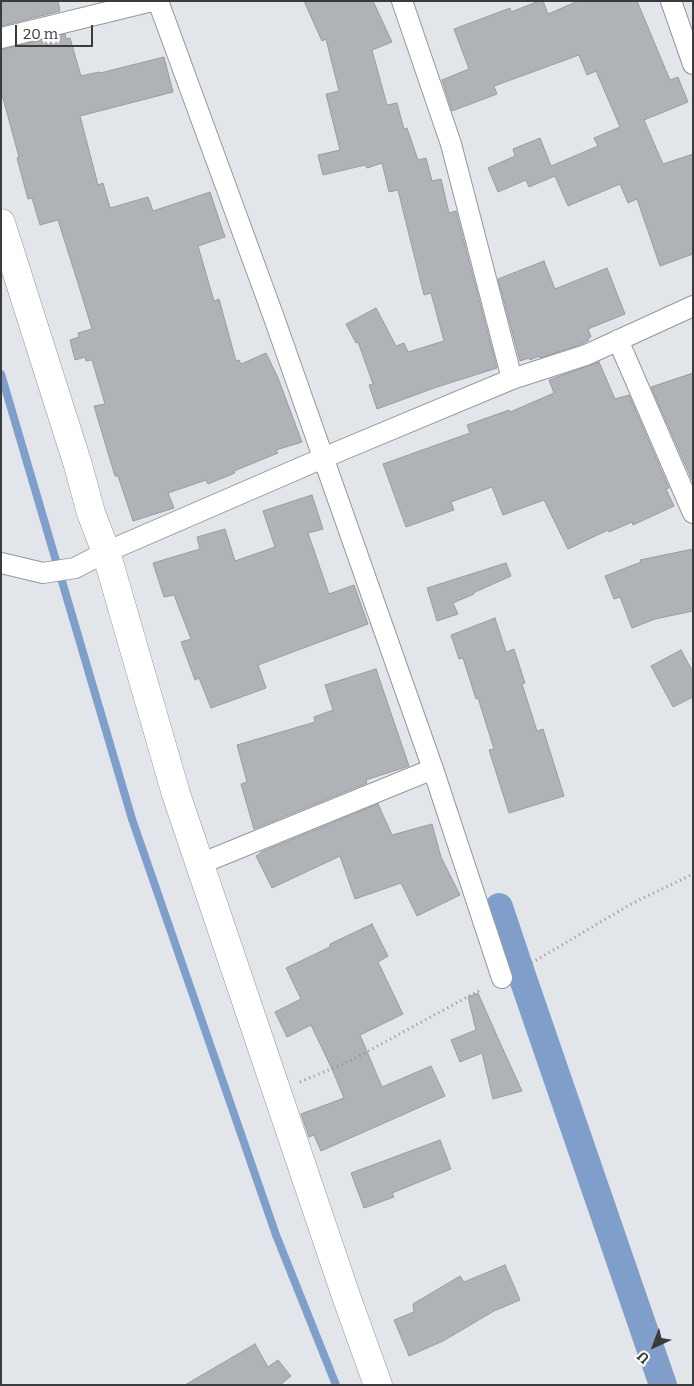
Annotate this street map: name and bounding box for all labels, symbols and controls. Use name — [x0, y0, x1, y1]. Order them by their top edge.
scale bar — [18, 15, 95, 47]
text: 20 m — [23, 25, 58, 43]
north arrow — [629, 1321, 679, 1371]
text: U — [634, 1348, 653, 1367]

